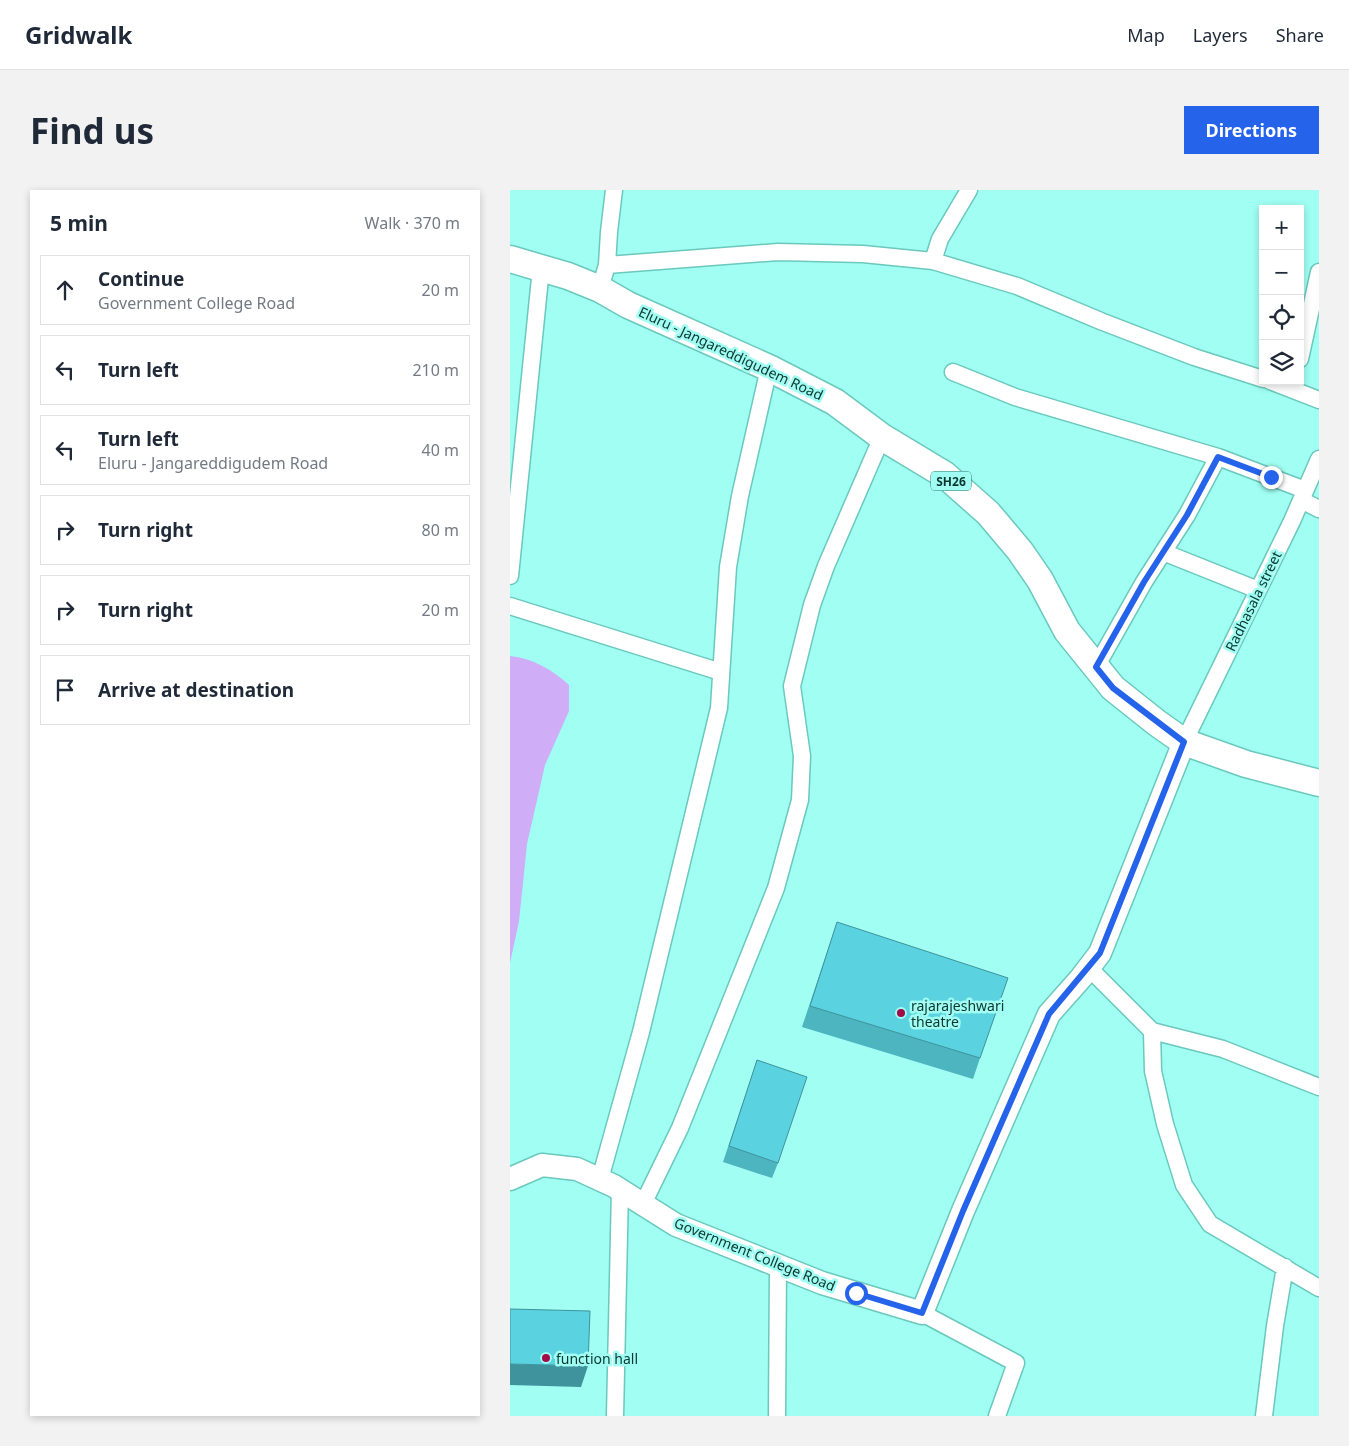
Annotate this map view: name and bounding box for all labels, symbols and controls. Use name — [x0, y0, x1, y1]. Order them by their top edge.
text: Gridwalk — [25, 18, 132, 51]
text: Map — [1127, 23, 1165, 47]
text: Layers — [1193, 23, 1248, 47]
text: Share — [1276, 23, 1324, 47]
button: Directions — [1184, 106, 1319, 154]
text: Find us — [30, 107, 154, 154]
map controls — [1259, 205, 1304, 385]
button: + — [1259, 205, 1304, 250]
text: 5 min — [50, 209, 108, 237]
text: Walk · 370 m — [365, 212, 460, 234]
button: − — [1259, 250, 1304, 295]
text: Continue — [98, 266, 184, 292]
icon: ahead — [51, 276, 79, 304]
text: 20 m — [422, 279, 459, 301]
text: Government College Road — [98, 292, 295, 314]
button: locate — [1259, 295, 1304, 340]
street label: Eluru - Jangareddigudem Road — [636, 302, 826, 404]
button: layers — [1259, 340, 1304, 385]
icon: left — [51, 356, 79, 384]
text: Turn left — [98, 357, 179, 383]
text: 210 m — [412, 359, 459, 381]
text: Turn left — [98, 426, 179, 452]
icon: left — [51, 436, 79, 464]
text: 40 m — [422, 439, 459, 461]
text: Eluru - Jangareddigudem Road — [98, 452, 328, 474]
route end — [1260, 466, 1283, 489]
road number: SH26 — [931, 472, 971, 490]
icon: right — [51, 516, 79, 544]
text: Turn right — [98, 517, 193, 543]
text: 80 m — [422, 519, 459, 541]
street label: Radhasala street — [1220, 548, 1286, 654]
icon: right — [51, 596, 79, 624]
text: Turn right — [98, 597, 193, 623]
text: 20 m — [422, 599, 459, 621]
icon: arrive — [51, 676, 79, 704]
text: Arrive at destination — [98, 677, 294, 703]
place label: rajarajeshwari theatre — [911, 996, 1004, 1031]
marker: rajarajeshwari theatre — [895, 1007, 907, 1019]
street label: Government College Road — [672, 1213, 838, 1295]
route start — [845, 1282, 868, 1305]
place label: function hall — [556, 1349, 638, 1368]
marker: function hall — [540, 1352, 552, 1364]

